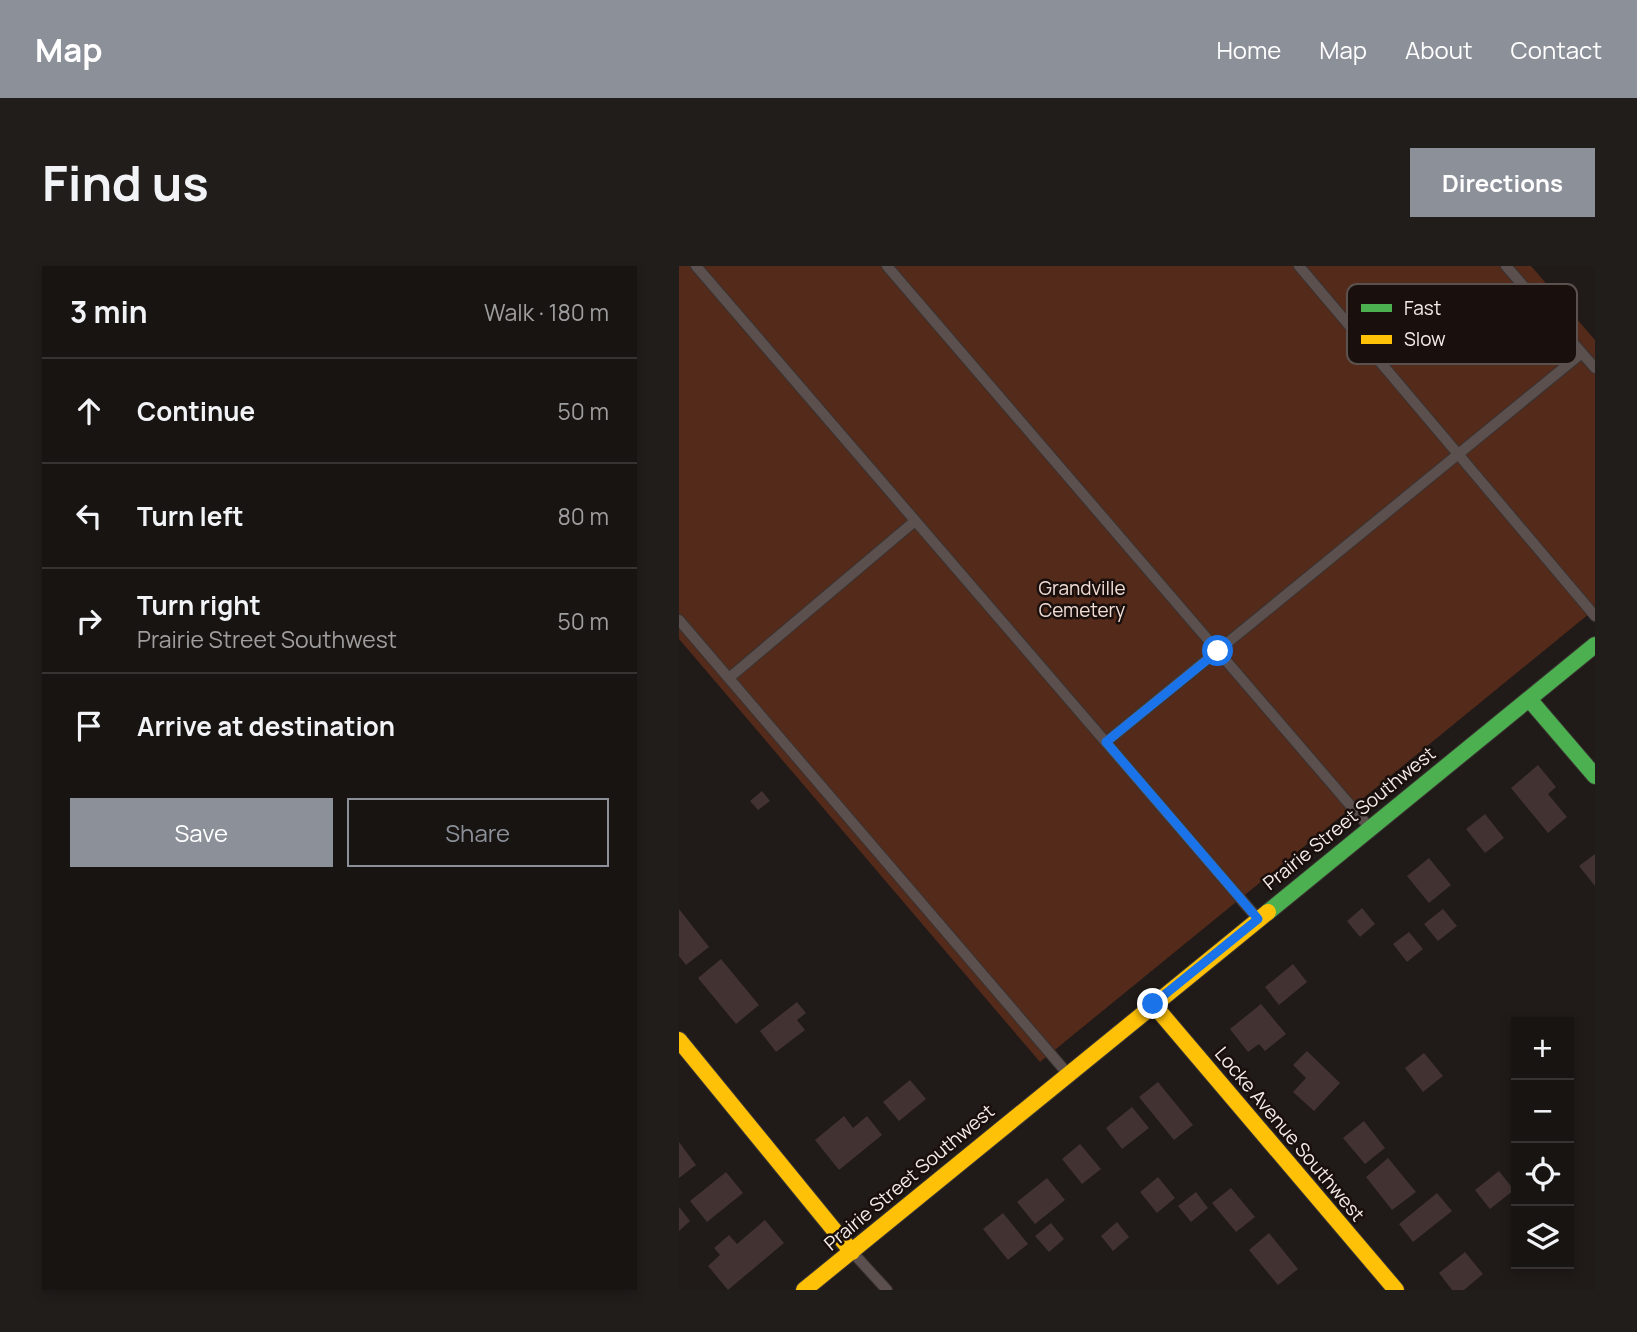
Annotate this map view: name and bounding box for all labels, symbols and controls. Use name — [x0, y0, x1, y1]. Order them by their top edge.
text: Map — [35, 27, 103, 72]
text: Home — [1216, 33, 1281, 66]
text: Map — [1319, 33, 1367, 66]
text: About — [1405, 33, 1473, 66]
text: Contact — [1511, 33, 1602, 66]
button: Directions — [1410, 148, 1595, 217]
text: Find us — [42, 149, 209, 216]
legend — [1347, 284, 1577, 364]
text: 3 min — [70, 291, 148, 332]
text: Fast — [1404, 295, 1441, 321]
text: Walk · 180 m — [484, 296, 609, 328]
text: Slow — [1404, 326, 1446, 352]
icon: ahead — [70, 392, 108, 430]
text: Continue — [137, 393, 255, 429]
text: 50 m — [558, 395, 609, 427]
icon: left — [70, 497, 108, 535]
text: Turn left — [137, 498, 244, 534]
text: 80 m — [558, 500, 609, 532]
park label: Grandville Cemetery — [1039, 575, 1125, 623]
text: Turn right — [137, 587, 261, 623]
icon: right — [70, 602, 108, 640]
text: 50 m — [558, 605, 609, 637]
text: Prairie Street Southwest — [137, 623, 397, 655]
route start — [1202, 635, 1233, 666]
icon: arrive — [70, 707, 108, 745]
text: Arrive at destination — [137, 708, 395, 744]
street label: Prairie Street Southwest — [1257, 740, 1441, 896]
button: Save — [70, 798, 333, 867]
button: Share — [347, 798, 609, 867]
route end — [1137, 988, 1168, 1019]
map controls — [1511, 1017, 1574, 1269]
button: + — [1511, 1017, 1574, 1080]
street label: Locke Avenue Southwest — [1209, 1041, 1371, 1227]
button: − — [1511, 1080, 1574, 1143]
street label: Prairie Street Southwest — [818, 1098, 1000, 1256]
button: locate — [1511, 1143, 1574, 1206]
button: layers — [1511, 1206, 1574, 1269]

